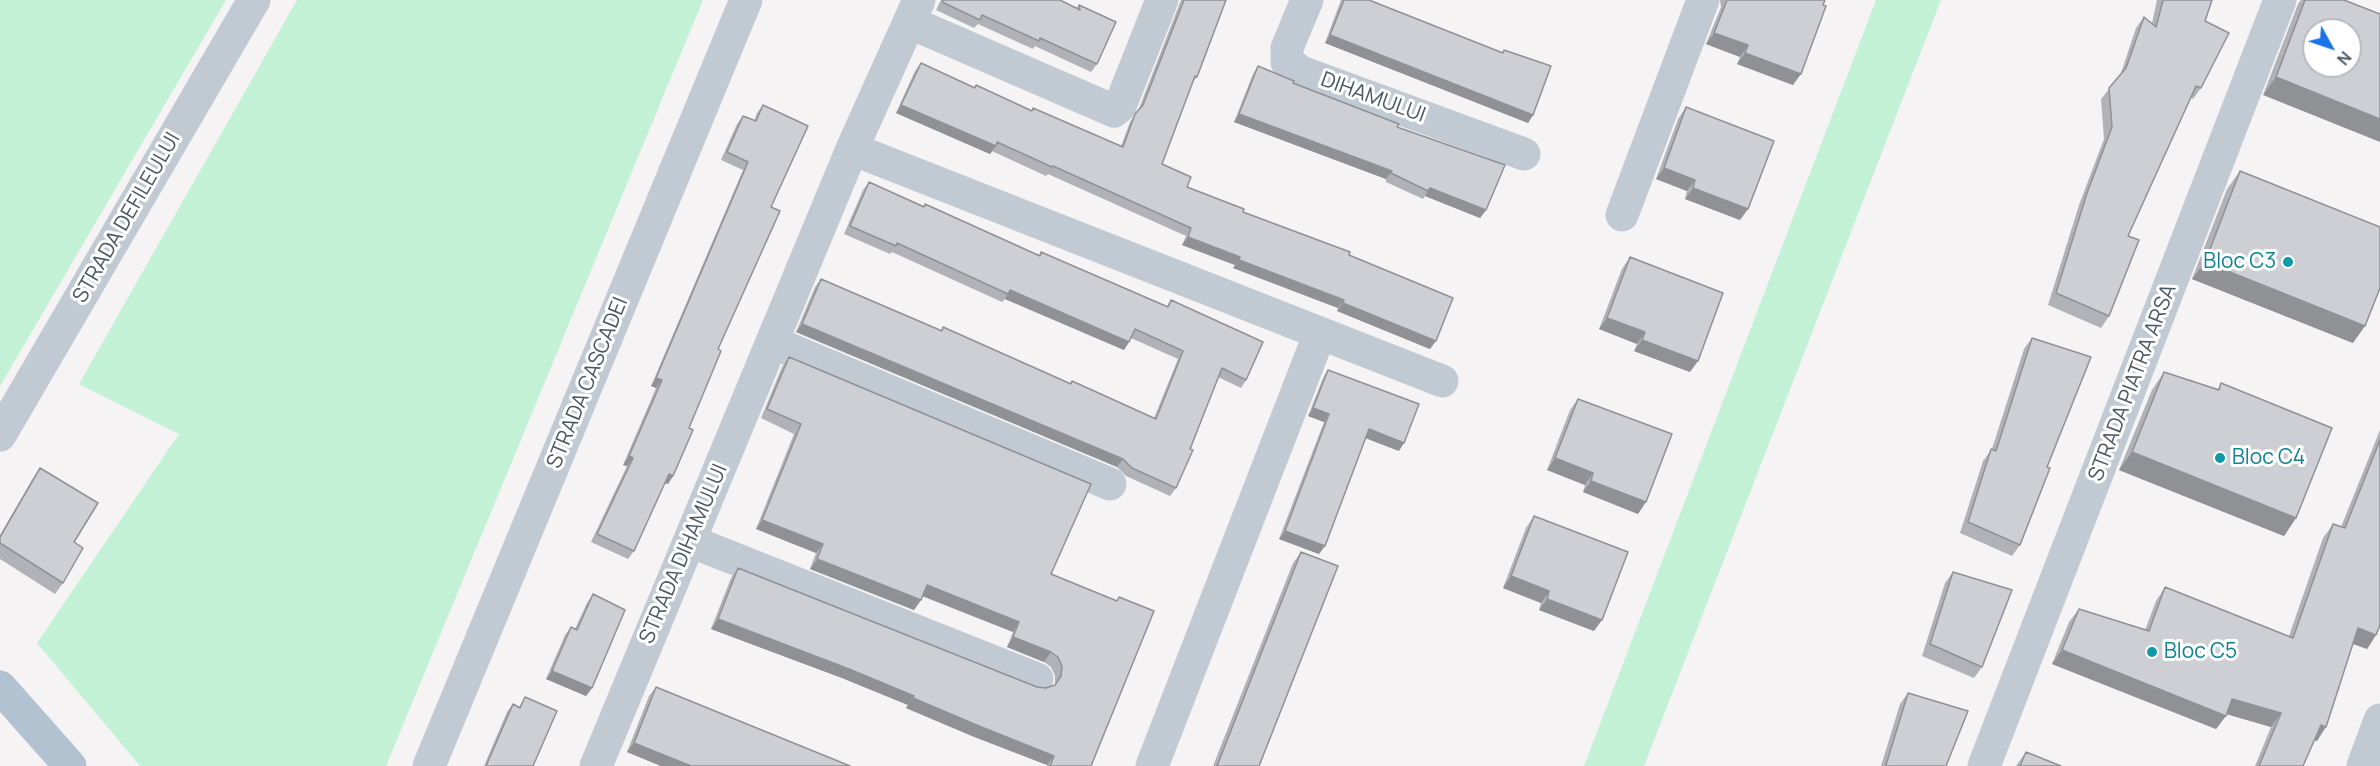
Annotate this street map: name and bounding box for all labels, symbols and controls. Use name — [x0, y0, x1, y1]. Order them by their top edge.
north arrow — [2302, 18, 2362, 78]
text: N — [2332, 47, 2356, 70]
street label: DIHAMULUI — [1317, 67, 1429, 129]
street label: STRADA DEFILEULUI — [68, 128, 186, 308]
place label: Bloc C3 — [2203, 249, 2276, 275]
marker: Bloc C3 — [2281, 255, 2295, 269]
street label: STRADA PIATRA ARSA — [2084, 281, 2182, 485]
street label: STRADA CASCADEI — [542, 294, 634, 472]
place label: Bloc C4 — [2232, 445, 2305, 471]
marker: Bloc C4 — [2213, 451, 2227, 465]
street label: STRADA DIHAMULUI — [635, 460, 733, 648]
place label: Bloc C5 — [2164, 639, 2237, 665]
marker: Bloc C5 — [2145, 645, 2159, 659]

